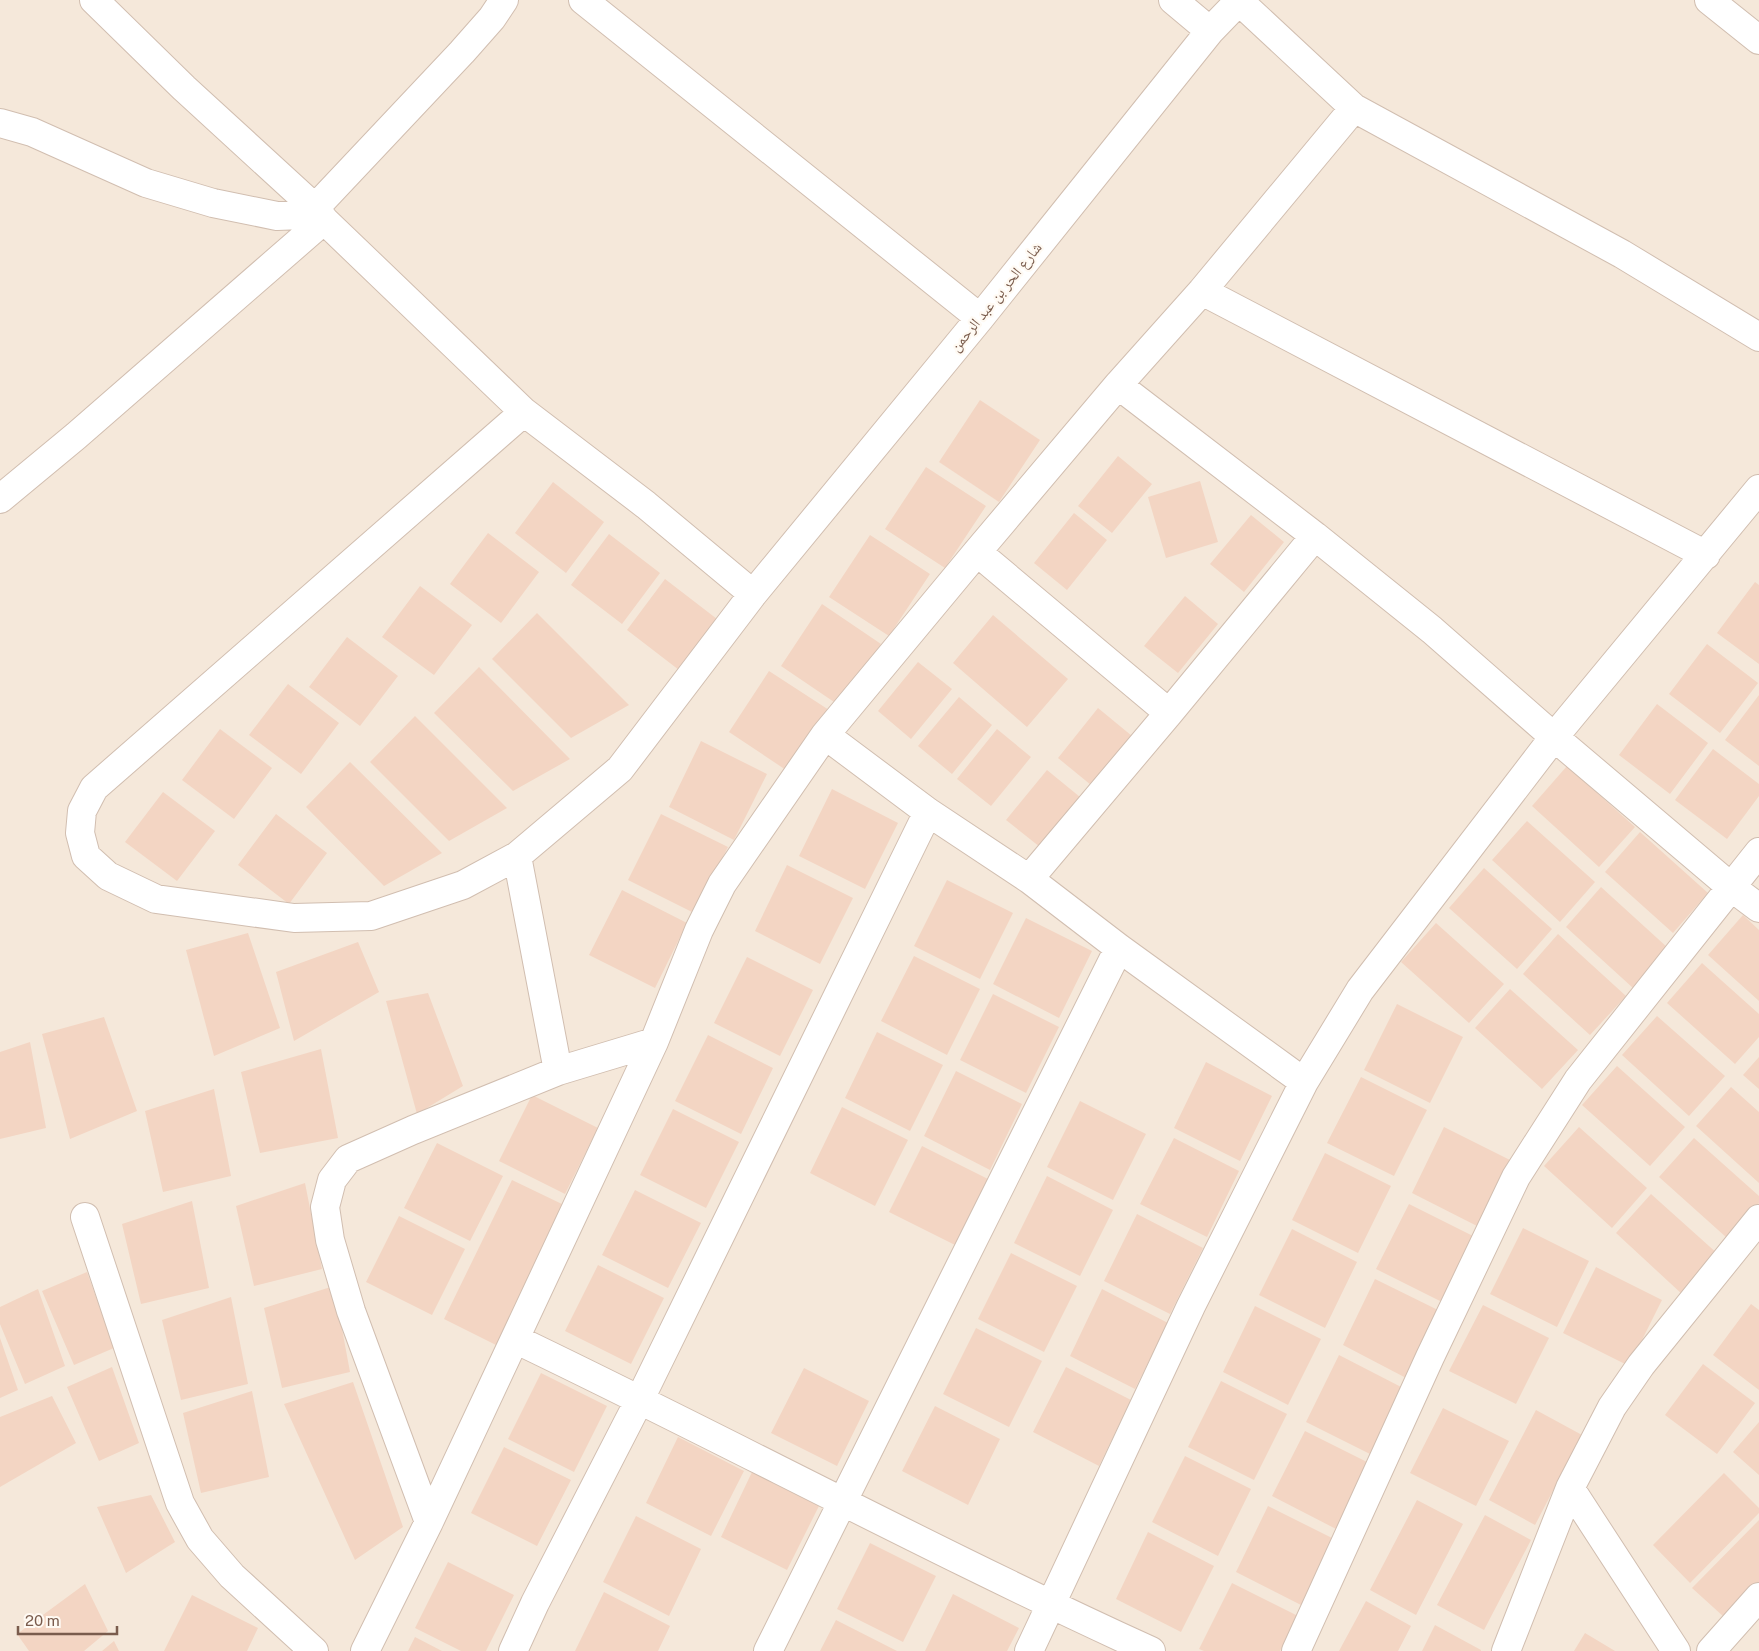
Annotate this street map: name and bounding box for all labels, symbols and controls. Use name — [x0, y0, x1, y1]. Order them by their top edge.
street label: شارع الحر بن عبد الرحمن — [946, 239, 1046, 356]
scale bar — [18, 1604, 116, 1636]
text: 20 m — [25, 1612, 60, 1629]

